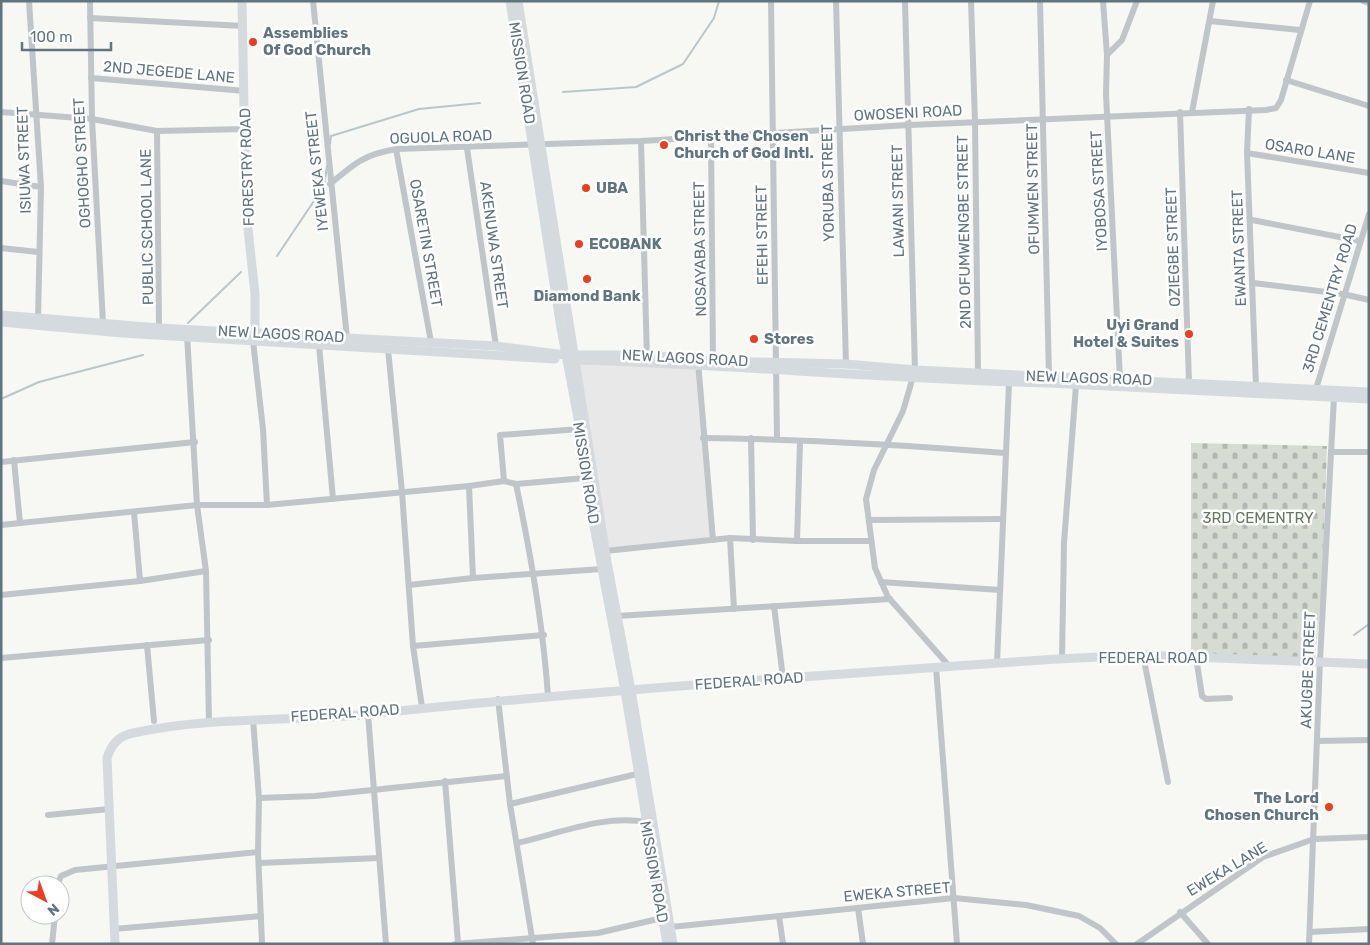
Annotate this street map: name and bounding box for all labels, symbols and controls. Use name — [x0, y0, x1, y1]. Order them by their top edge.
scale bar — [22, 20, 111, 52]
street label: MISSION ROAD — [505, 21, 539, 125]
place label: Assemblies Of God Church — [263, 24, 371, 59]
text: 100 m — [30, 28, 72, 46]
marker: Assemblies Of God Church — [247, 36, 259, 48]
street label: 2ND JEGEDE LANE — [102, 57, 236, 87]
street label: OGHOGHO STREET — [70, 97, 94, 229]
street label: OWOSENI ROAD — [853, 101, 963, 125]
street label: ISIUWA STREET — [13, 106, 35, 214]
street label: FORESTRY ROAD — [236, 108, 258, 226]
street label: IYEWEKA STREET — [302, 110, 332, 232]
street label: OFUMWEN STREET — [1023, 123, 1043, 255]
street label: YORUBA STREET — [818, 124, 838, 242]
street label: OGUOLA ROAD — [389, 126, 493, 148]
place label: Christ the Chosen Church of God Intl. — [674, 127, 814, 162]
street label: IYOBOSA STREET — [1087, 130, 1111, 252]
street label: 2ND OFUMWENGBE STREET — [953, 135, 975, 329]
street label: OSARO LANE — [1264, 135, 1356, 167]
marker: Christ the Chosen Church of God Intl. — [658, 139, 670, 151]
street label: LAWANI STREET — [888, 144, 908, 257]
street label: PUBLIC SCHOOL LANE — [137, 149, 157, 305]
street label: OSARETIN STREET — [406, 178, 446, 309]
place label: UBA — [596, 179, 628, 197]
street label: AKENUWA STREET — [476, 180, 512, 310]
street label: NOSAYABA STREET — [690, 181, 710, 317]
marker: UBA — [580, 182, 592, 194]
street label: EFEHI STREET — [752, 185, 772, 285]
street label: OZIEGBE STREET — [1162, 187, 1184, 307]
street label: EWANTA STREET — [1228, 189, 1250, 307]
street label: 3RD CEMENTRY ROAD — [1299, 221, 1361, 375]
place label: ECOBANK — [589, 235, 662, 253]
marker: ECOBANK — [573, 238, 585, 250]
marker: Diamond Bank — [581, 273, 593, 285]
place label: Diamond Bank — [534, 287, 641, 305]
place label: Uyi Grand Hotel & Suites — [1073, 316, 1179, 351]
street label: NEW LAGOS ROAD — [217, 322, 345, 346]
marker: Uyi Grand Hotel & Suites — [1183, 328, 1195, 340]
place label: Stores — [764, 330, 814, 348]
marker: Stores — [748, 333, 760, 345]
street label: NEW LAGOS ROAD — [621, 346, 749, 370]
street label: NEW LAGOS ROAD — [1025, 367, 1153, 389]
street label: MISSION ROAD — [569, 421, 603, 525]
park label: 3RD CEMENTRY — [1202, 509, 1314, 527]
street label: AKUGBE STREET — [1297, 611, 1319, 729]
street label: FEDERAL ROAD — [1098, 649, 1208, 667]
street label: FEDERAL ROAD — [694, 668, 804, 694]
street label: FEDERAL ROAD — [290, 700, 400, 726]
place label: The Lord Chosen Church — [1204, 789, 1319, 824]
marker: The Lord Chosen Church — [1323, 801, 1335, 813]
street label: MISSION ROAD — [636, 820, 672, 924]
street label: EWEKA LANE — [1184, 838, 1270, 900]
north arrow — [20, 875, 70, 925]
street label: EWEKA STREET — [843, 878, 951, 906]
text: N — [44, 900, 63, 919]

